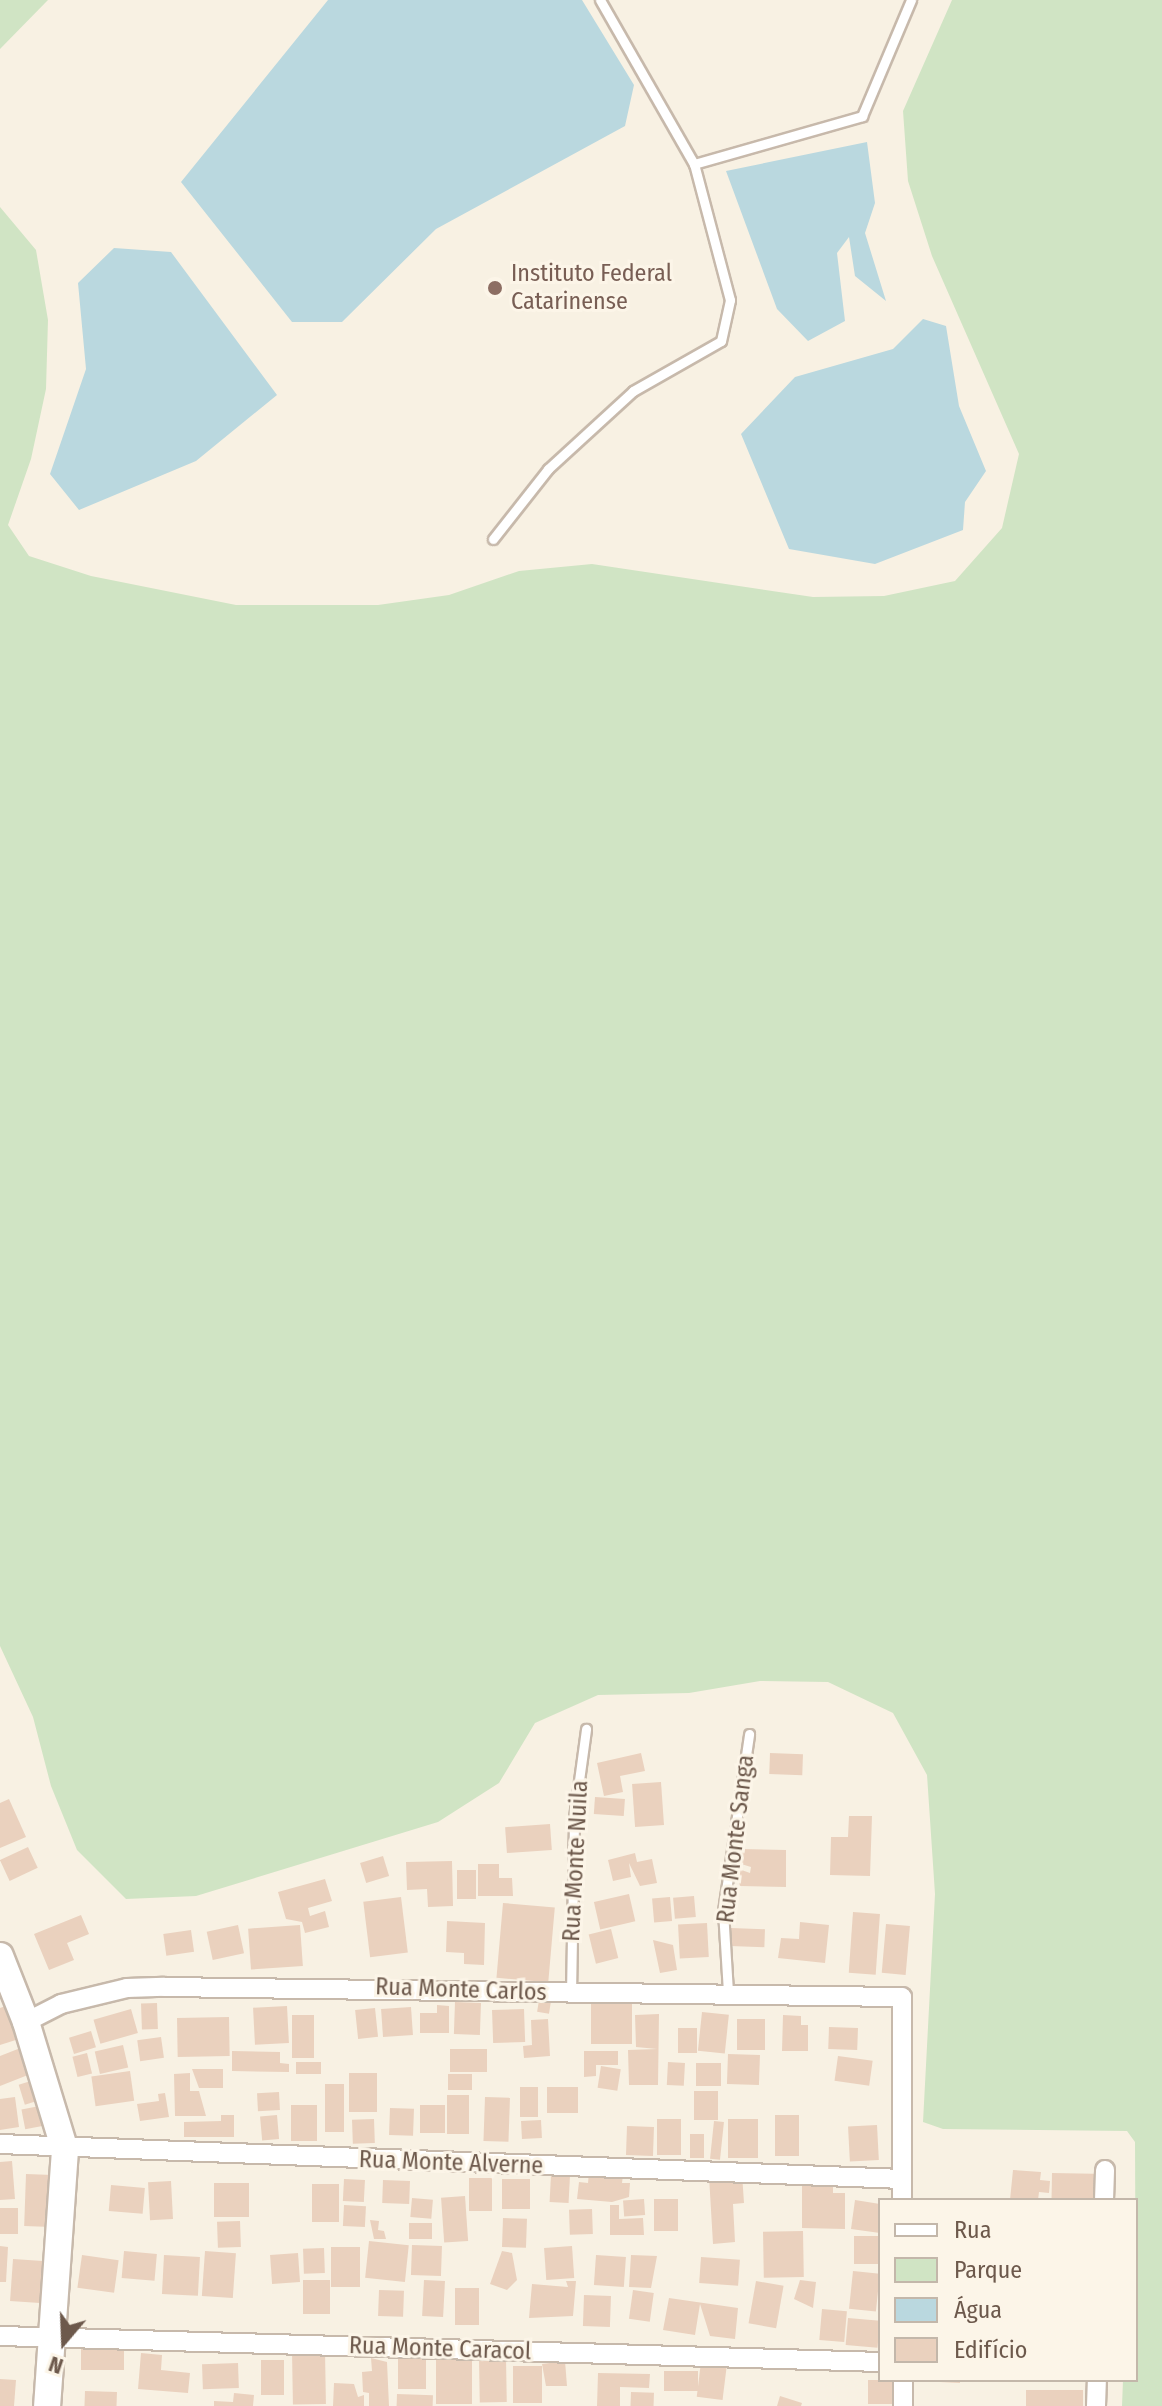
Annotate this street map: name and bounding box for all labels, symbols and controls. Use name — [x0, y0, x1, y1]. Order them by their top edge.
place label: Instituto Federal Catarinense — [511, 260, 672, 316]
marker: Instituto Federal Catarinense — [486, 279, 504, 297]
street label: Rua Monte Sanga — [711, 1753, 761, 1925]
street label: Rua Monte Nuila — [557, 1780, 595, 1942]
street label: Rua Monte Carlos — [375, 1973, 547, 2007]
street label: Rua Monte Alverne — [358, 2145, 544, 2181]
legend — [878, 2198, 1138, 2382]
text: Rua — [954, 2216, 991, 2244]
text: Parque — [954, 2256, 1022, 2284]
text: Água — [954, 2296, 1002, 2324]
north arrow — [24, 2302, 104, 2382]
street label: Rua Monte Caracol — [348, 2331, 532, 2367]
text: Edifício — [954, 2336, 1027, 2364]
text: N — [45, 2350, 67, 2380]

